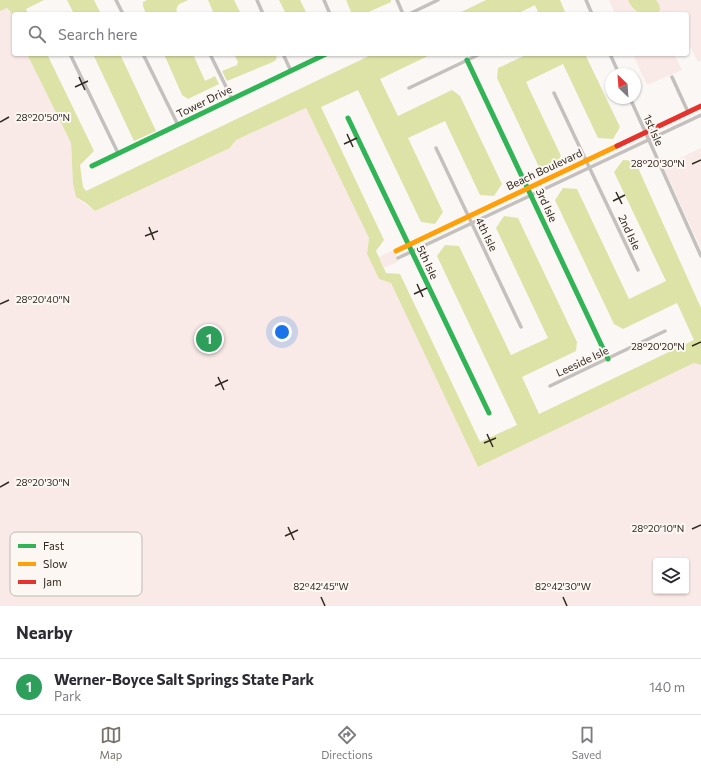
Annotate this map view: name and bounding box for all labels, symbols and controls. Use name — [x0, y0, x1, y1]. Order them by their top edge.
search box — [12, 12, 689, 56]
icon: search — [26, 23, 48, 45]
text: Search here — [58, 25, 137, 43]
north arrow — [605, 68, 641, 104]
street label: Tower Drive — [174, 82, 234, 120]
text: 28°20'50"N — [16, 111, 70, 123]
street label: 1st Isle — [641, 112, 667, 148]
street label: Beach Boulevard — [504, 146, 584, 192]
text: 28°20'30"N — [631, 157, 685, 169]
street label: 3rd Isle — [534, 186, 560, 224]
street label: 2nd Isle — [616, 212, 644, 252]
street label: 4th Isle — [473, 215, 501, 253]
street label: 5th Isle — [415, 243, 442, 281]
text: 28°20'40"N — [16, 293, 70, 305]
your location — [272, 322, 292, 342]
pin: 1 — [196, 324, 222, 354]
text: 28°20'20"N — [631, 340, 685, 352]
street label: Leeside Isle — [554, 343, 611, 379]
text: 28°20'30"N — [16, 476, 70, 488]
text: 28°20'10"N — [632, 522, 684, 534]
legend — [10, 532, 142, 596]
text: Fast — [43, 539, 65, 552]
text: Slow — [43, 557, 68, 570]
map controls — [653, 558, 689, 594]
button: layers — [653, 558, 689, 594]
text: Jam — [43, 575, 62, 589]
text: 82°42'45"W — [293, 580, 349, 592]
text: 82°42'30"W — [535, 580, 591, 592]
text: Nearby — [16, 622, 73, 643]
text: Werner-Boyce Salt Springs State Park — [54, 670, 314, 688]
text: 1 — [26, 679, 32, 695]
text: 140 m — [649, 679, 685, 695]
text: Park — [54, 688, 81, 704]
tab: Map — [100, 724, 122, 761]
tab: Directions — [321, 724, 373, 761]
tab: Saved — [572, 724, 601, 761]

